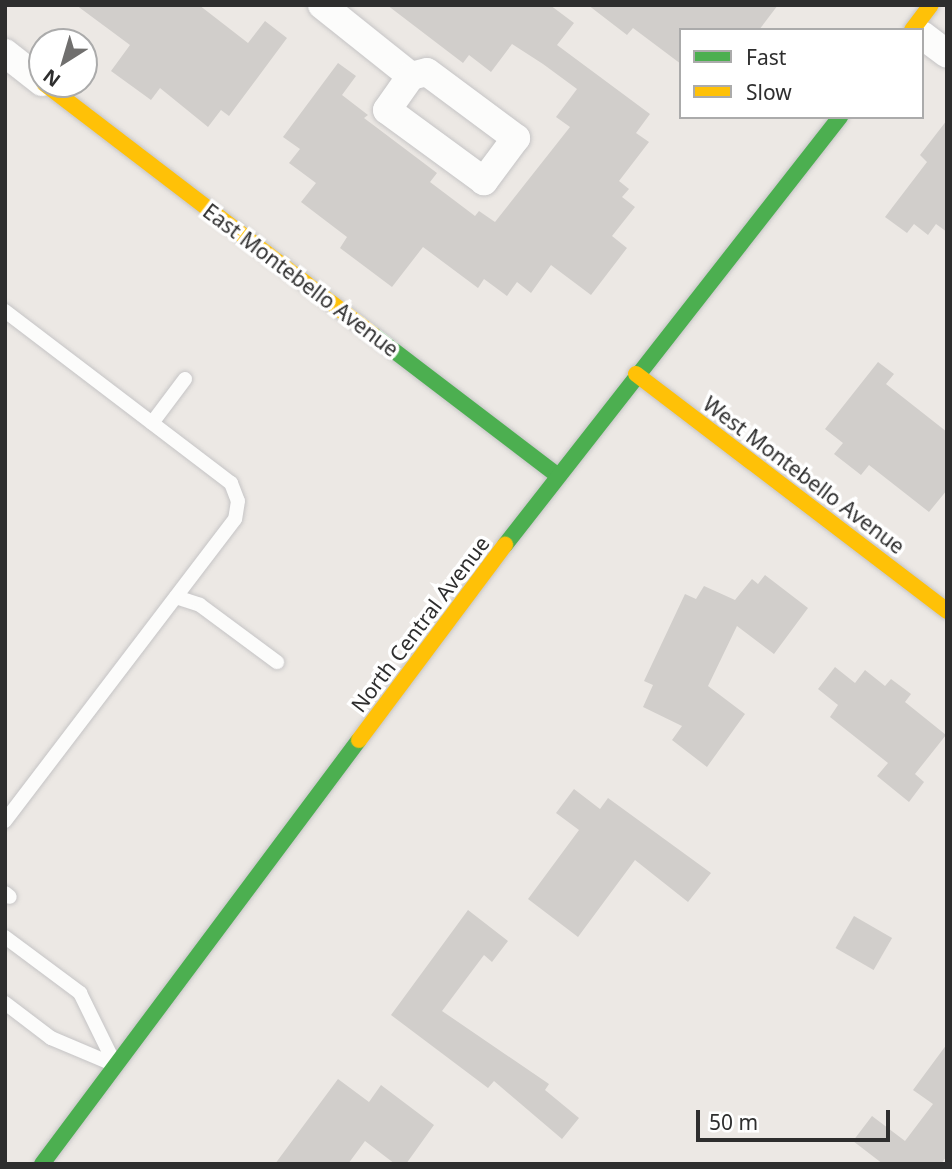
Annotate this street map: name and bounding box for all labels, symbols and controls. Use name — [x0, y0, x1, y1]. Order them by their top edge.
north arrow — [28, 28, 98, 98]
legend — [679, 28, 924, 119]
text: Fast — [746, 43, 786, 71]
text: N — [38, 63, 66, 93]
text: Slow — [746, 78, 792, 106]
street label: East Montebello Avenue — [198, 198, 404, 362]
street label: West Montebello Avenue — [698, 391, 910, 559]
street label: North Central Avenue — [346, 531, 494, 717]
scale bar — [700, 1096, 894, 1140]
text: 50 m — [709, 1108, 758, 1136]

